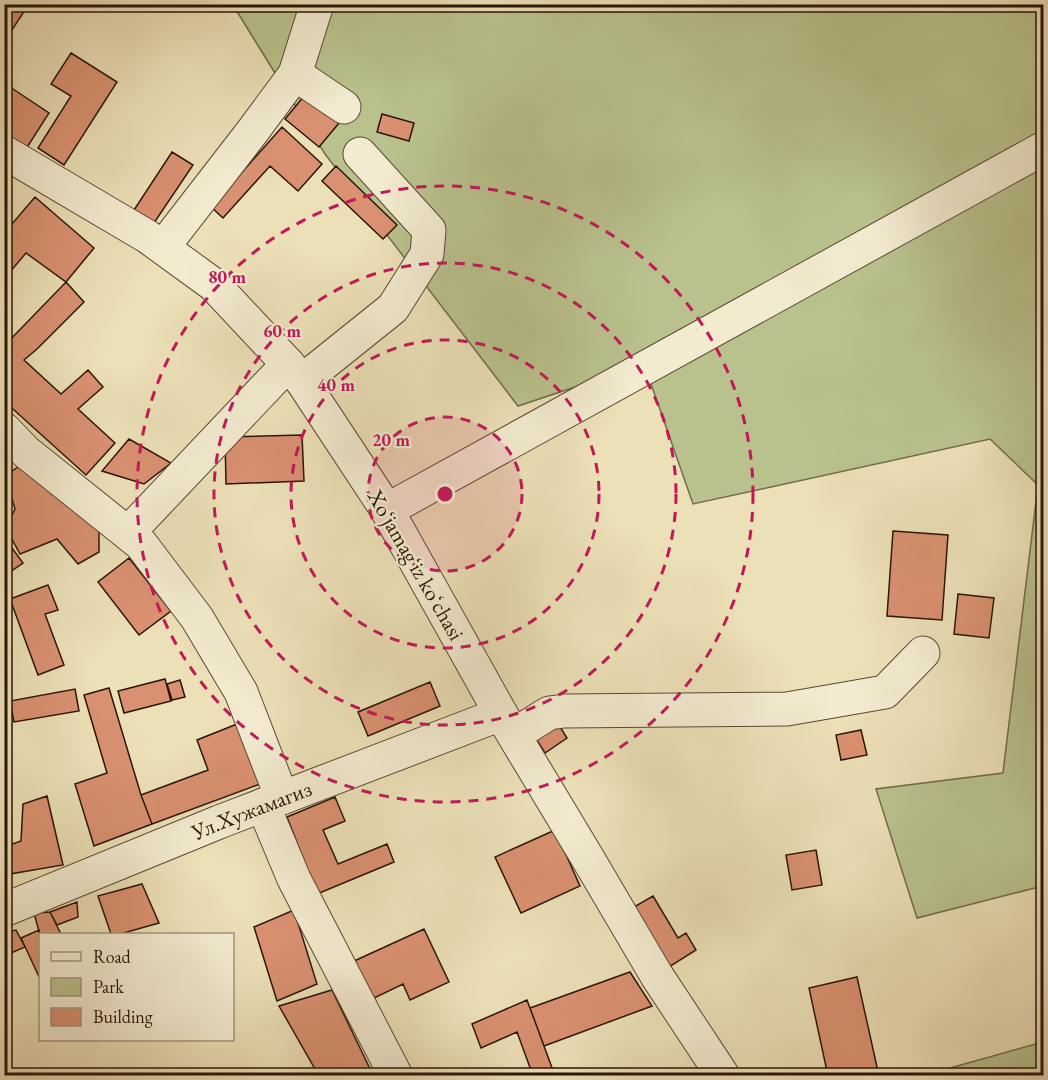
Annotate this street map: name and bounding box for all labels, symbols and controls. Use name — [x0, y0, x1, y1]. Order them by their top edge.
text: 80 m — [208, 265, 246, 288]
text: 60 m — [263, 319, 301, 342]
text: 40 m — [317, 373, 355, 396]
text: 20 m — [372, 428, 410, 451]
street label: Xoʻjamagʻiz koʻchasi — [361, 483, 471, 646]
centre of rings — [435, 484, 455, 504]
street label: Ул.Хужамагиз — [186, 773, 316, 847]
legend — [39, 933, 234, 1041]
text: Road — [93, 945, 132, 968]
text: Park — [93, 975, 124, 998]
text: Building — [93, 1005, 153, 1028]

